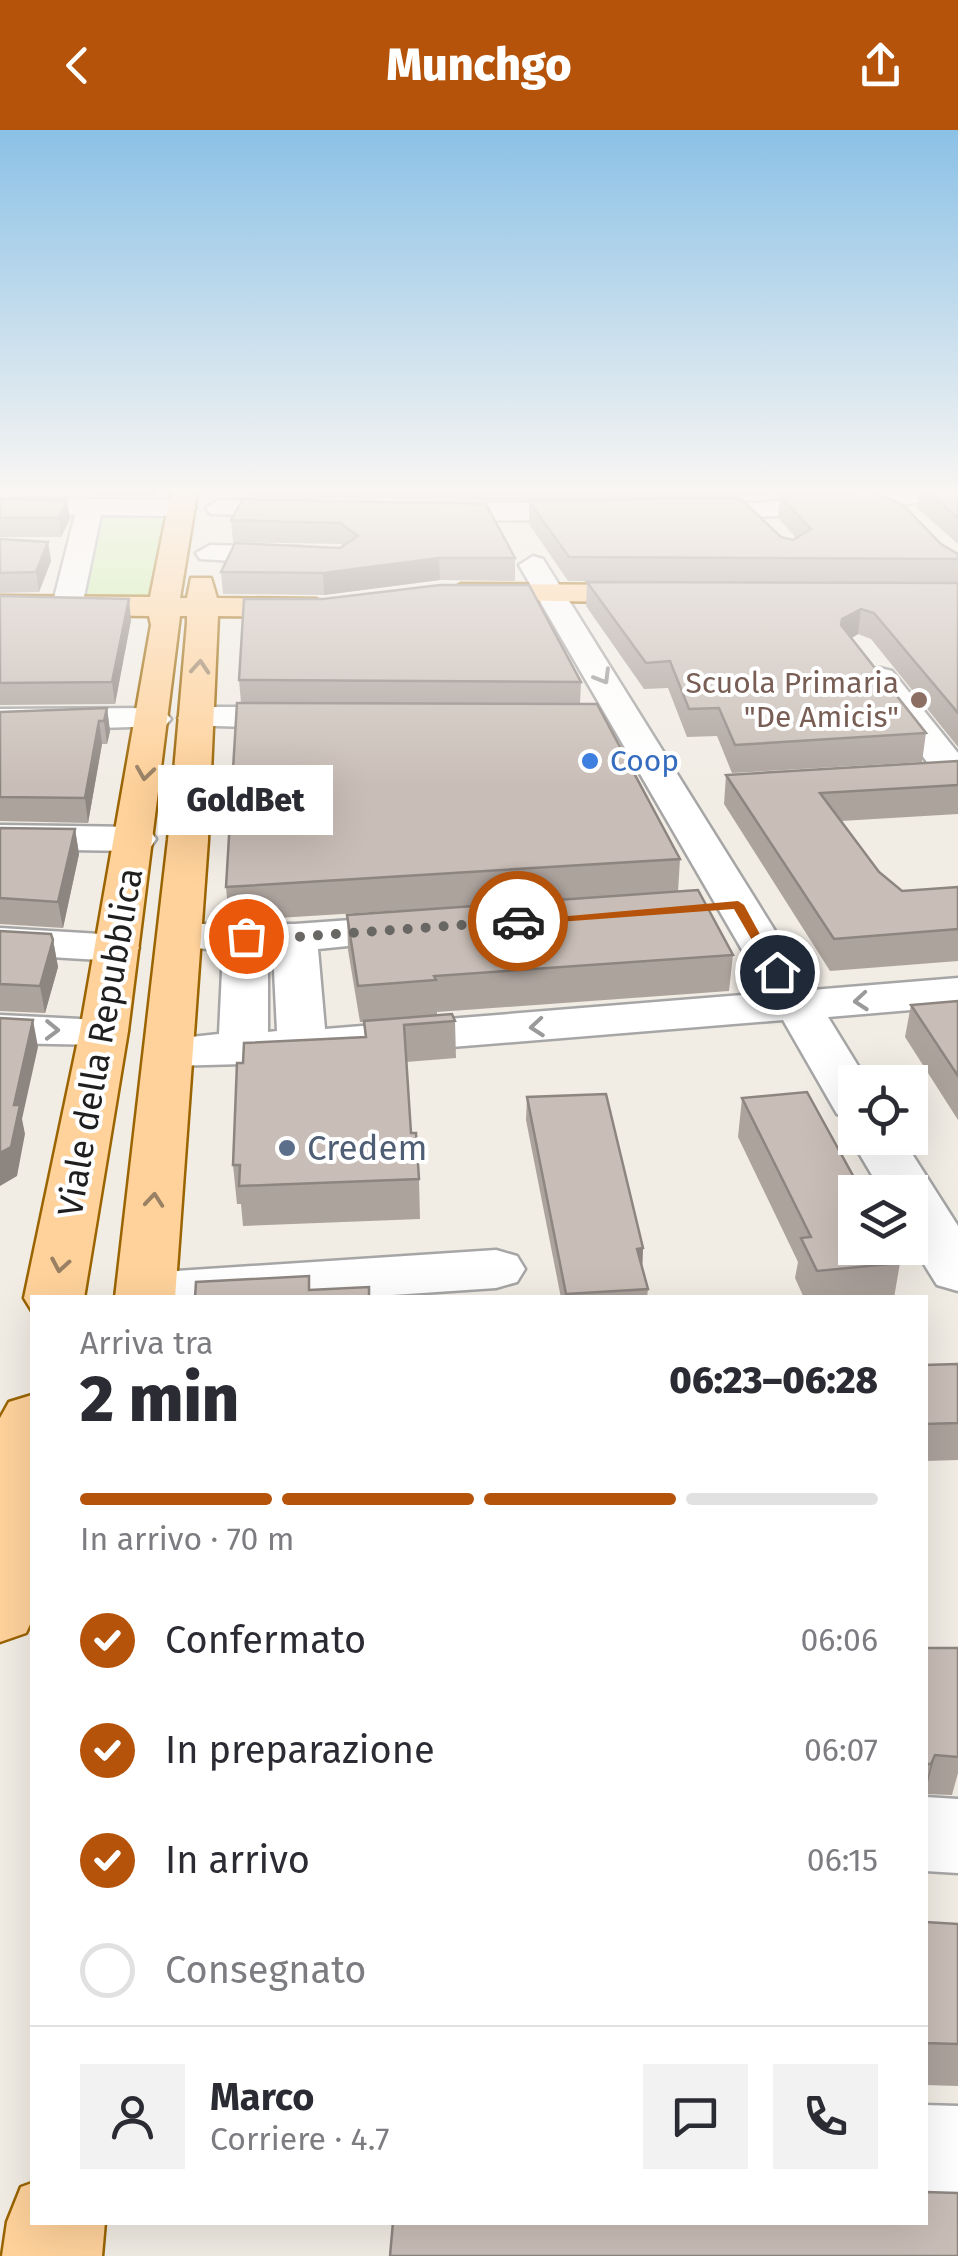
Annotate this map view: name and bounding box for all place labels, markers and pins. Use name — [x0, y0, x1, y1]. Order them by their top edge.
place label: Scuola Primaria "De Amicis" — [685, 665, 899, 735]
marker: Scuola Primaria "De Amicis" — [908, 689, 930, 711]
place label: Coop — [610, 743, 679, 779]
marker: Coop — [579, 750, 601, 772]
callout: GoldBet — [158, 766, 334, 836]
pin — [204, 894, 289, 979]
pin — [735, 930, 820, 1015]
place label: Credem — [307, 1127, 428, 1169]
marker: Credem — [276, 1137, 298, 1159]

